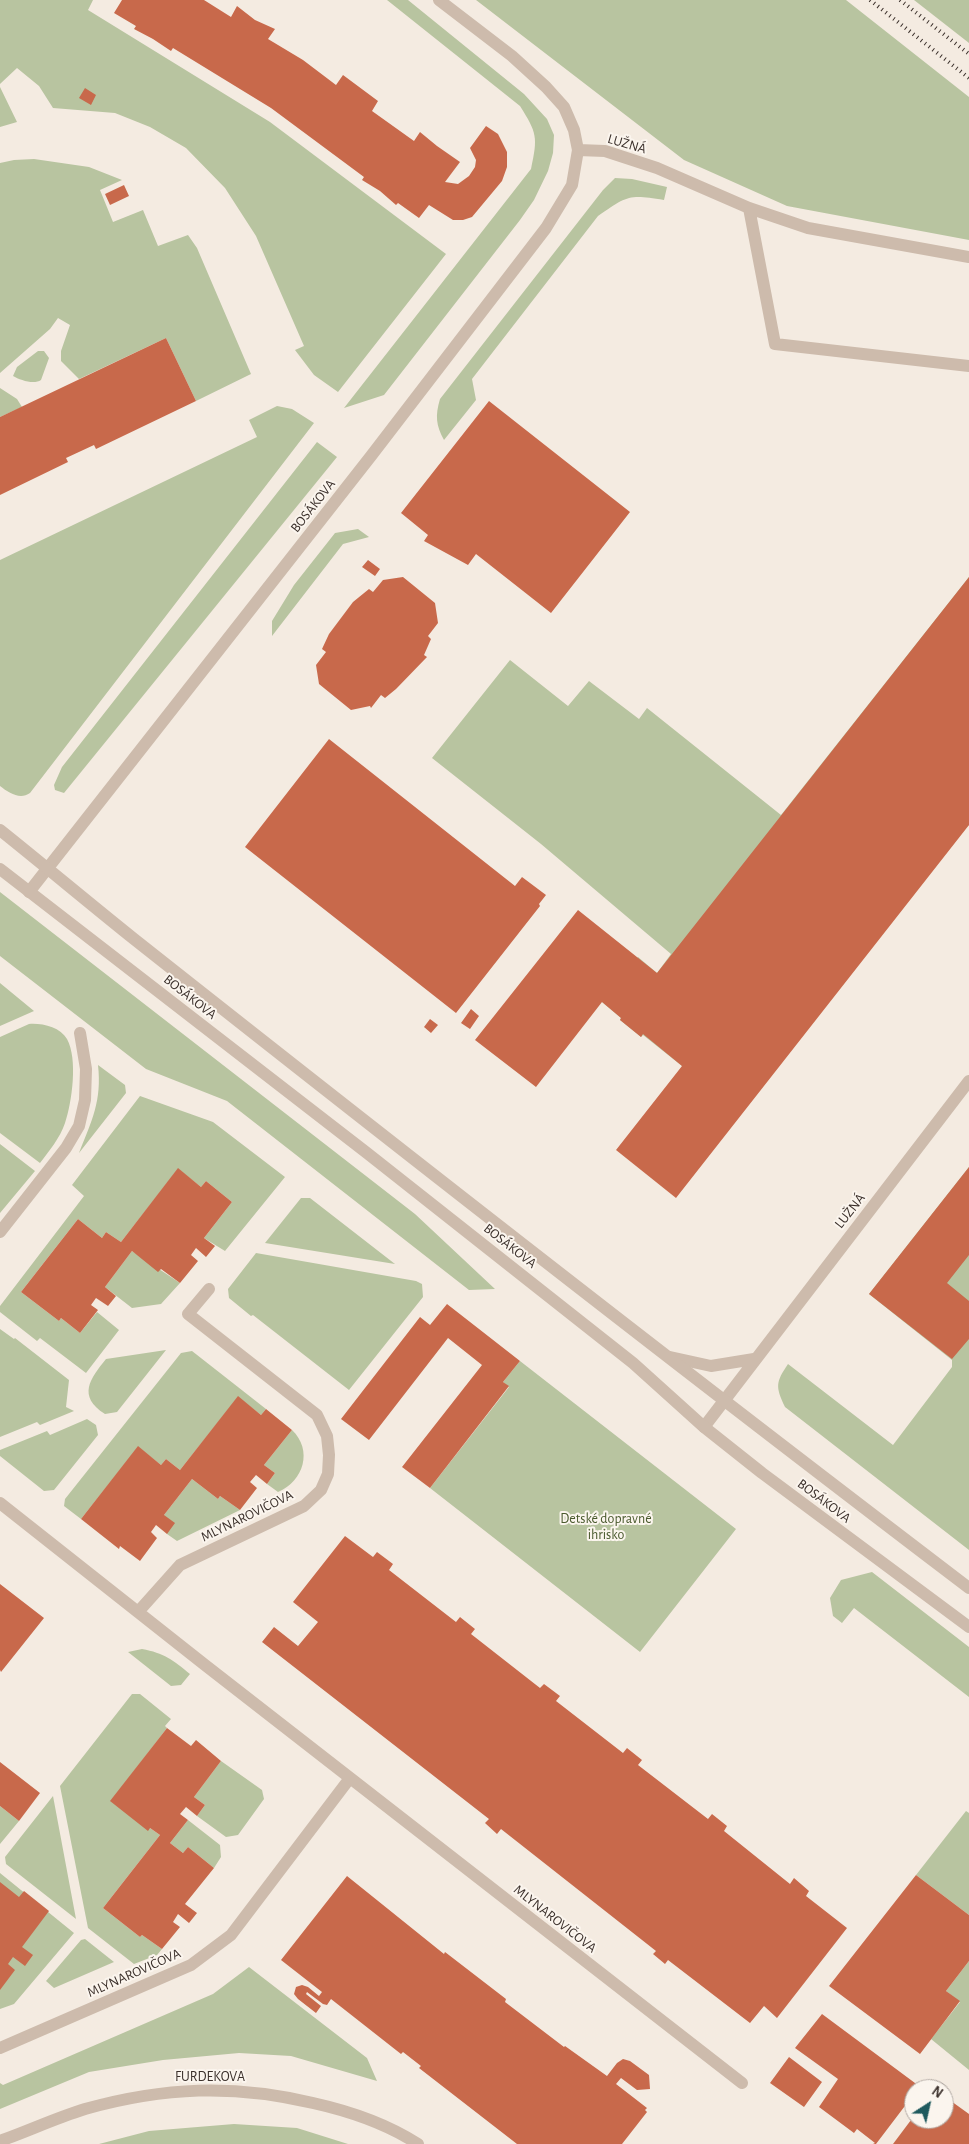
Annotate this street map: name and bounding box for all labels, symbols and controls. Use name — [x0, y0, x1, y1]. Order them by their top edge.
street label: LUŽNÁ — [606, 130, 648, 158]
street label: BOSÁKOVA — [287, 476, 339, 536]
street label: BOSÁKOVA — [160, 971, 220, 1023]
street label: LUŽNÁ — [831, 1190, 869, 1232]
street label: BOSÁKOVA — [480, 1220, 540, 1272]
street label: BOSÁKOVA — [794, 1475, 854, 1527]
street label: MLYNAROVIČOVA — [198, 1486, 296, 1546]
park label: Detské dopravné ihrisko — [560, 1511, 652, 1544]
street label: MLYNAROVIČOVA — [510, 1881, 600, 1957]
street label: MLYNAROVIČOVA — [85, 1945, 183, 2001]
street label: FURDEKOVA — [175, 2069, 245, 2085]
north arrow — [904, 2079, 954, 2129]
text: N — [929, 2084, 945, 2101]

